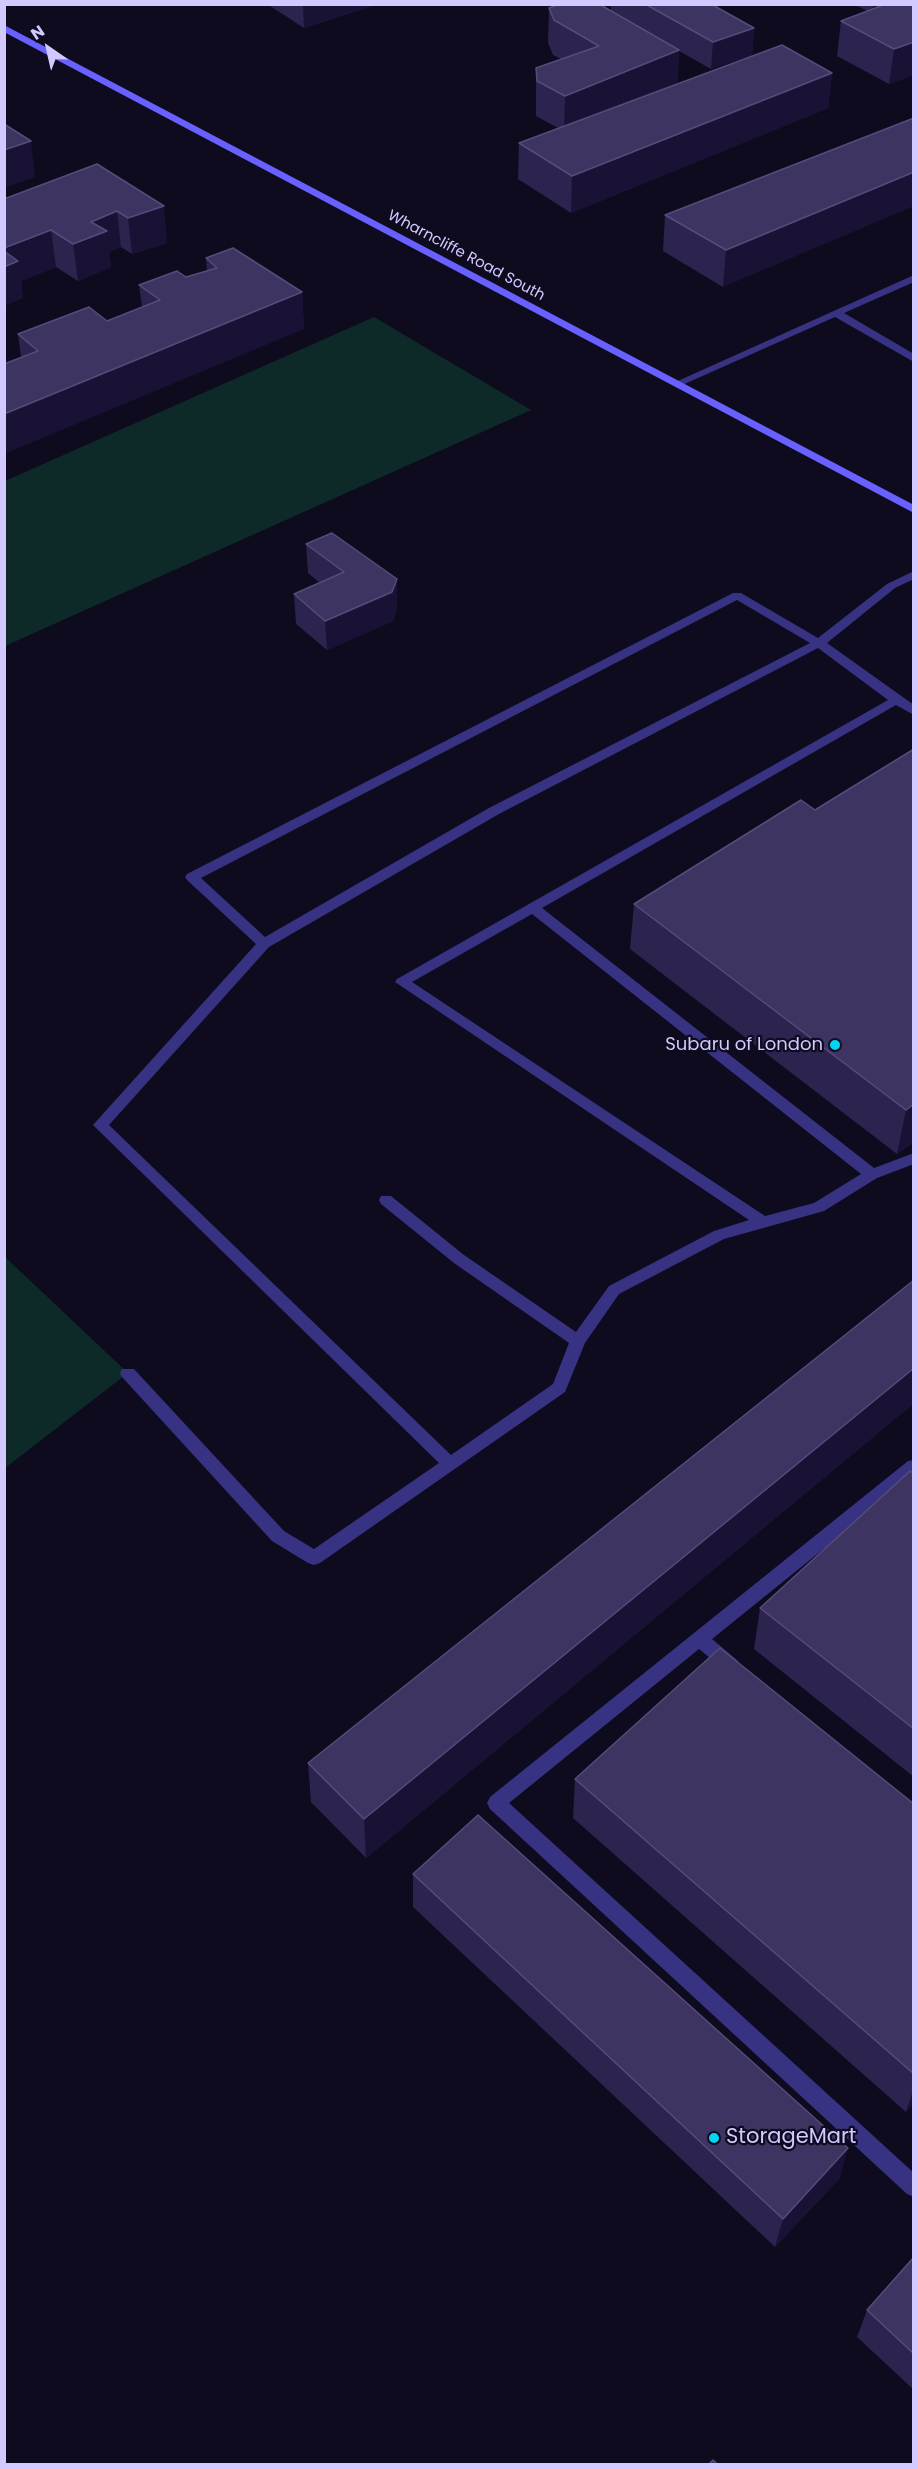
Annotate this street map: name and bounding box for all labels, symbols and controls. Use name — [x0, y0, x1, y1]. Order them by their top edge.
north arrow — [18, 18, 78, 78]
text: N — [26, 20, 49, 46]
street label: Wharncliffe Road South — [384, 207, 548, 305]
place label: Subaru of London — [665, 1034, 823, 1056]
marker: Subaru of London — [828, 1038, 842, 1052]
place label: StorageMart — [726, 2125, 856, 2151]
marker: StorageMart — [707, 2131, 721, 2145]

